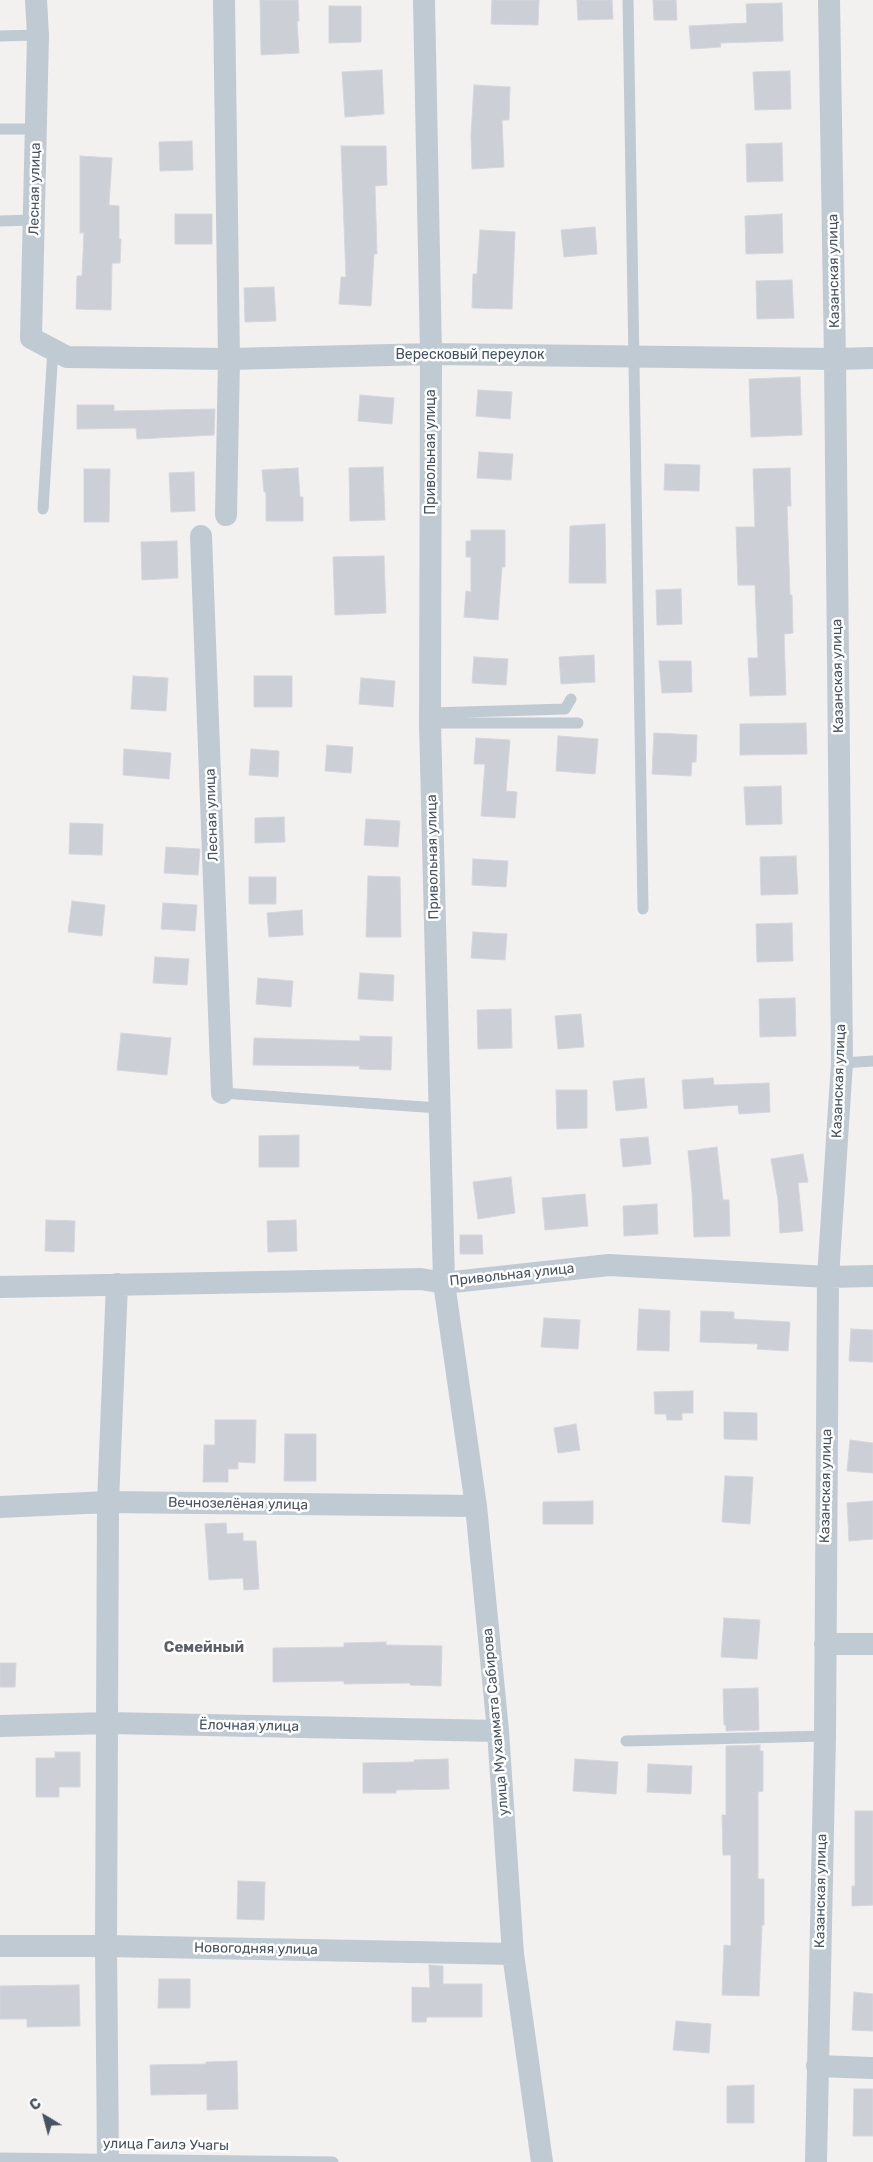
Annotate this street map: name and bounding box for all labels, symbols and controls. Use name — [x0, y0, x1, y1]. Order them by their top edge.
street label: Лесная улица — [26, 142, 44, 236]
street label: Казанская улица — [825, 214, 843, 328]
street label: Вересковый переулок — [396, 347, 544, 363]
street label: Привольная улица — [423, 389, 439, 515]
street label: Казанская улица — [829, 619, 847, 733]
street label: Лесная улица — [202, 768, 222, 862]
street label: Привольная улица — [424, 794, 442, 920]
street label: Казанская улица — [829, 1024, 849, 1138]
street label: Привольная улица — [449, 1260, 575, 1290]
street label: Казанская улица — [817, 1429, 835, 1543]
street label: Вечнозелёная улица — [168, 1494, 308, 1514]
street label: улица Мухаммата Сабирова — [479, 1627, 513, 1817]
district label: Семейный — [164, 1639, 244, 1657]
street label: Ёлочная улица — [199, 1717, 299, 1735]
street label: Казанская улица — [812, 1834, 830, 1948]
street label: Новогодняя улица — [194, 1940, 318, 1958]
north arrow — [20, 2092, 70, 2142]
text: С — [27, 2095, 45, 2114]
street label: улица Гаилэ Учагы — [103, 2136, 229, 2154]

